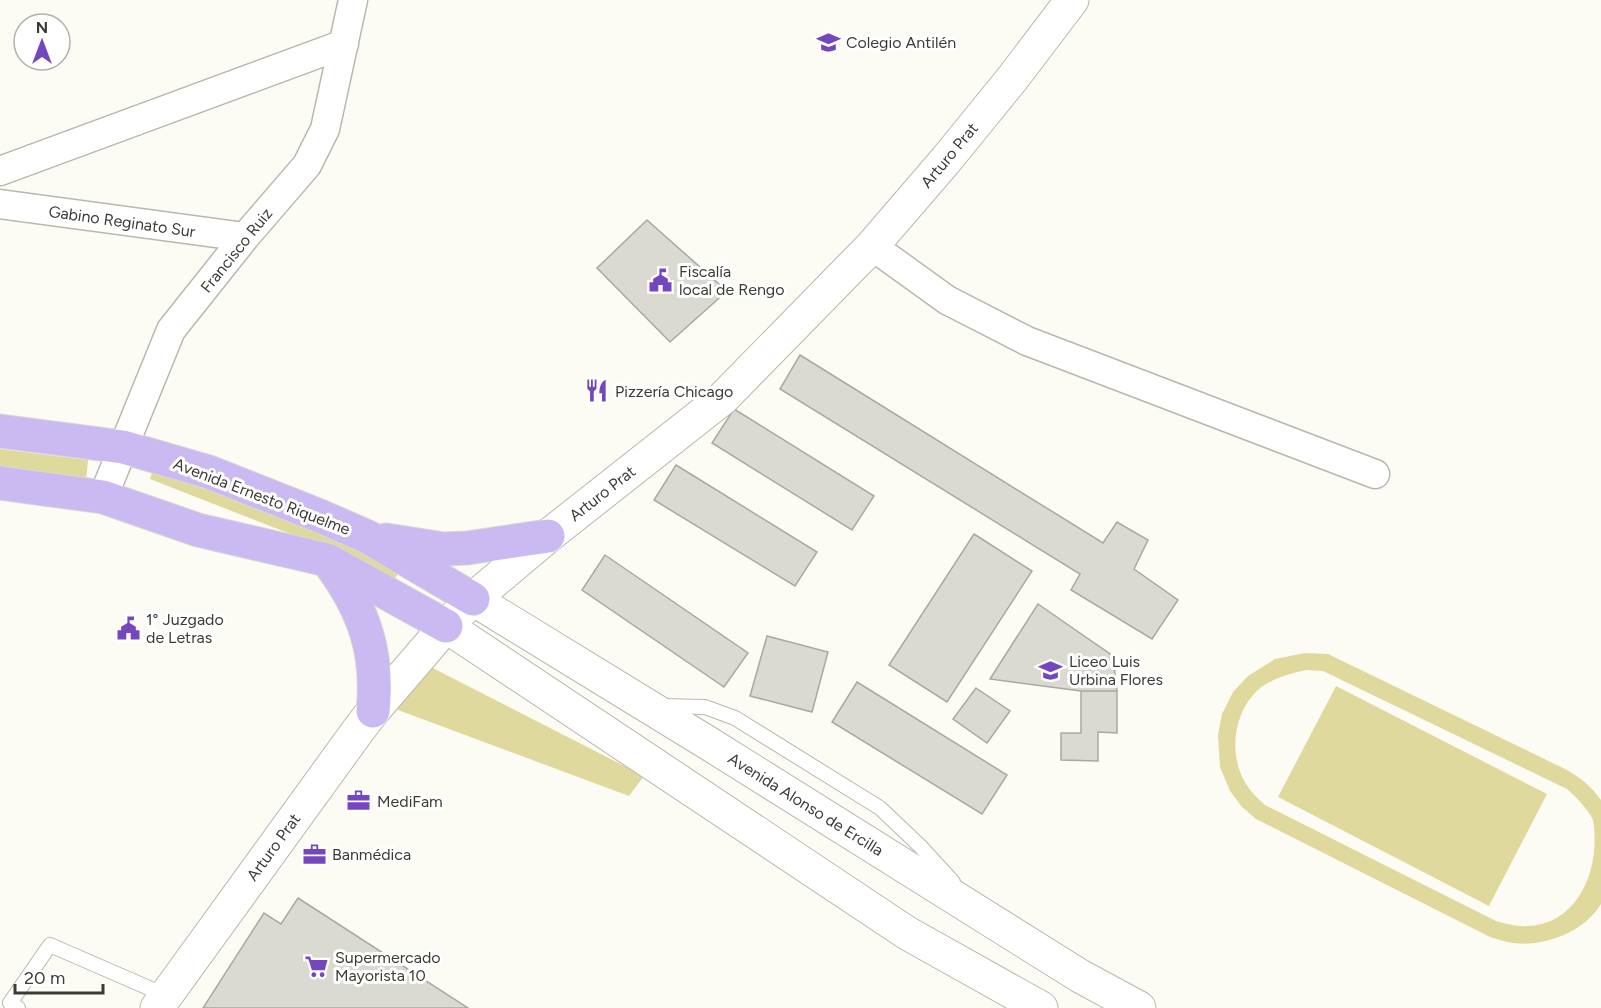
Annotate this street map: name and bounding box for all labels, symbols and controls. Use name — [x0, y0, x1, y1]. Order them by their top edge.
north arrow — [12, 12, 72, 72]
text: N — [36, 18, 48, 37]
school or university icon: Colegio Antilén — [815, 29, 841, 55]
place label: Colegio Antilén — [846, 33, 956, 52]
street label: Arturo Prat — [917, 119, 982, 192]
street label: Gabino Reginato Sur — [47, 202, 197, 241]
street label: Francisco Ruiz — [197, 204, 276, 296]
place label: Fiscalía local de Rengo — [679, 262, 785, 299]
public building icon: Fiscalía local de Rengo — [648, 267, 674, 293]
restaurant icon: Pizzería Chicago — [584, 378, 610, 404]
place label: Pizzería Chicago — [615, 382, 733, 401]
street label: Avenida Ernesto Riquelme — [171, 454, 353, 539]
street label: Arturo Prat — [565, 462, 639, 525]
place label: 1° Juzgado de Letras — [146, 610, 224, 647]
public building icon: 1° Juzgado de Letras — [115, 615, 141, 641]
place label: Liceo Luis Urbina Flores — [1069, 652, 1163, 689]
school or university icon: Liceo Luis Urbina Flores — [1038, 657, 1064, 683]
street label: Avenida Alonso de Ercilla — [725, 749, 887, 860]
office icon: MediFam — [346, 788, 372, 814]
place label: MediFam — [377, 792, 443, 811]
street label: Arturo Prat — [243, 810, 304, 885]
office icon: Banmédica — [301, 841, 327, 867]
place label: Banmédica — [332, 845, 411, 864]
place label: Supermercado Mayorista 10 — [335, 948, 441, 985]
supermarket icon: Supermercado Mayorista 10 — [304, 953, 330, 979]
scale bar — [15, 957, 104, 995]
text: 20 m — [24, 967, 65, 989]

